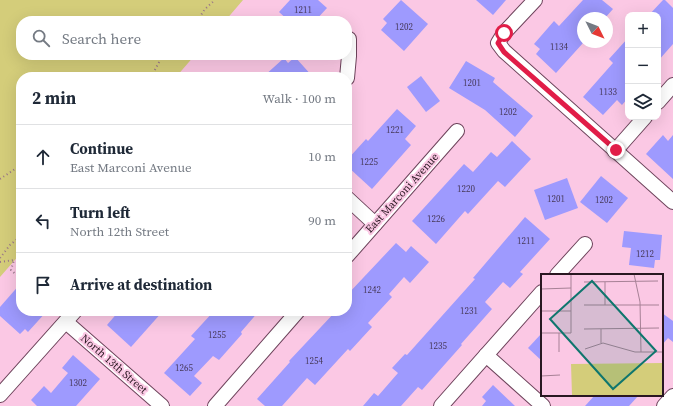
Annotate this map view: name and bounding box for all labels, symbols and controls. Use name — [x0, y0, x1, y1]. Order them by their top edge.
house number: 1211 — [294, 4, 312, 16]
north arrow — [577, 12, 613, 48]
map controls — [625, 12, 661, 120]
button: + — [625, 12, 661, 48]
search box — [16, 16, 352, 60]
house number: 1202 — [395, 21, 413, 33]
route start — [495, 24, 513, 42]
icon: search — [30, 27, 52, 49]
text: Search here — [62, 28, 141, 49]
house number: 1134 — [550, 41, 568, 53]
button: − — [625, 48, 661, 84]
house number: 1201 — [463, 77, 481, 89]
button: layers — [625, 84, 661, 120]
text: 2 min — [32, 86, 76, 110]
house number: 1133 — [599, 86, 617, 98]
text: Walk · 100 m — [263, 90, 336, 107]
house number: 1202 — [499, 106, 517, 118]
house number: 1221 — [386, 124, 404, 136]
text: Continue — [70, 138, 133, 159]
route end — [607, 141, 625, 159]
icon: ahead — [32, 146, 54, 168]
text: 10 m — [308, 148, 336, 165]
street label: East Marconi Avenue — [362, 149, 442, 236]
house number: 1225 — [360, 156, 378, 168]
text: East Marconi Avenue — [70, 159, 192, 176]
house number: 1220 — [457, 183, 475, 195]
house number: 1201 — [547, 193, 565, 205]
house number: 1202 — [595, 194, 613, 206]
text: Turn left — [70, 202, 130, 223]
icon: left — [32, 210, 54, 232]
text: 90 m — [308, 212, 336, 229]
house number: 1226 — [427, 213, 445, 225]
text: North 12th Street — [70, 223, 169, 240]
house number: 1211 — [517, 235, 535, 247]
house number: 1212 — [636, 248, 654, 260]
icon: arrive — [32, 274, 54, 296]
text: Arrive at destination — [70, 274, 212, 295]
inset map — [541, 274, 663, 396]
house number: 1242 — [363, 284, 381, 296]
house number: 1231 — [460, 305, 478, 317]
house number: 1255 — [208, 329, 226, 341]
street label: North 13th Street — [77, 331, 151, 397]
house number: 1235 — [429, 340, 447, 352]
house number: 1254 — [305, 355, 323, 367]
house number: 1265 — [175, 362, 193, 374]
house number: 1302 — [69, 377, 87, 389]

